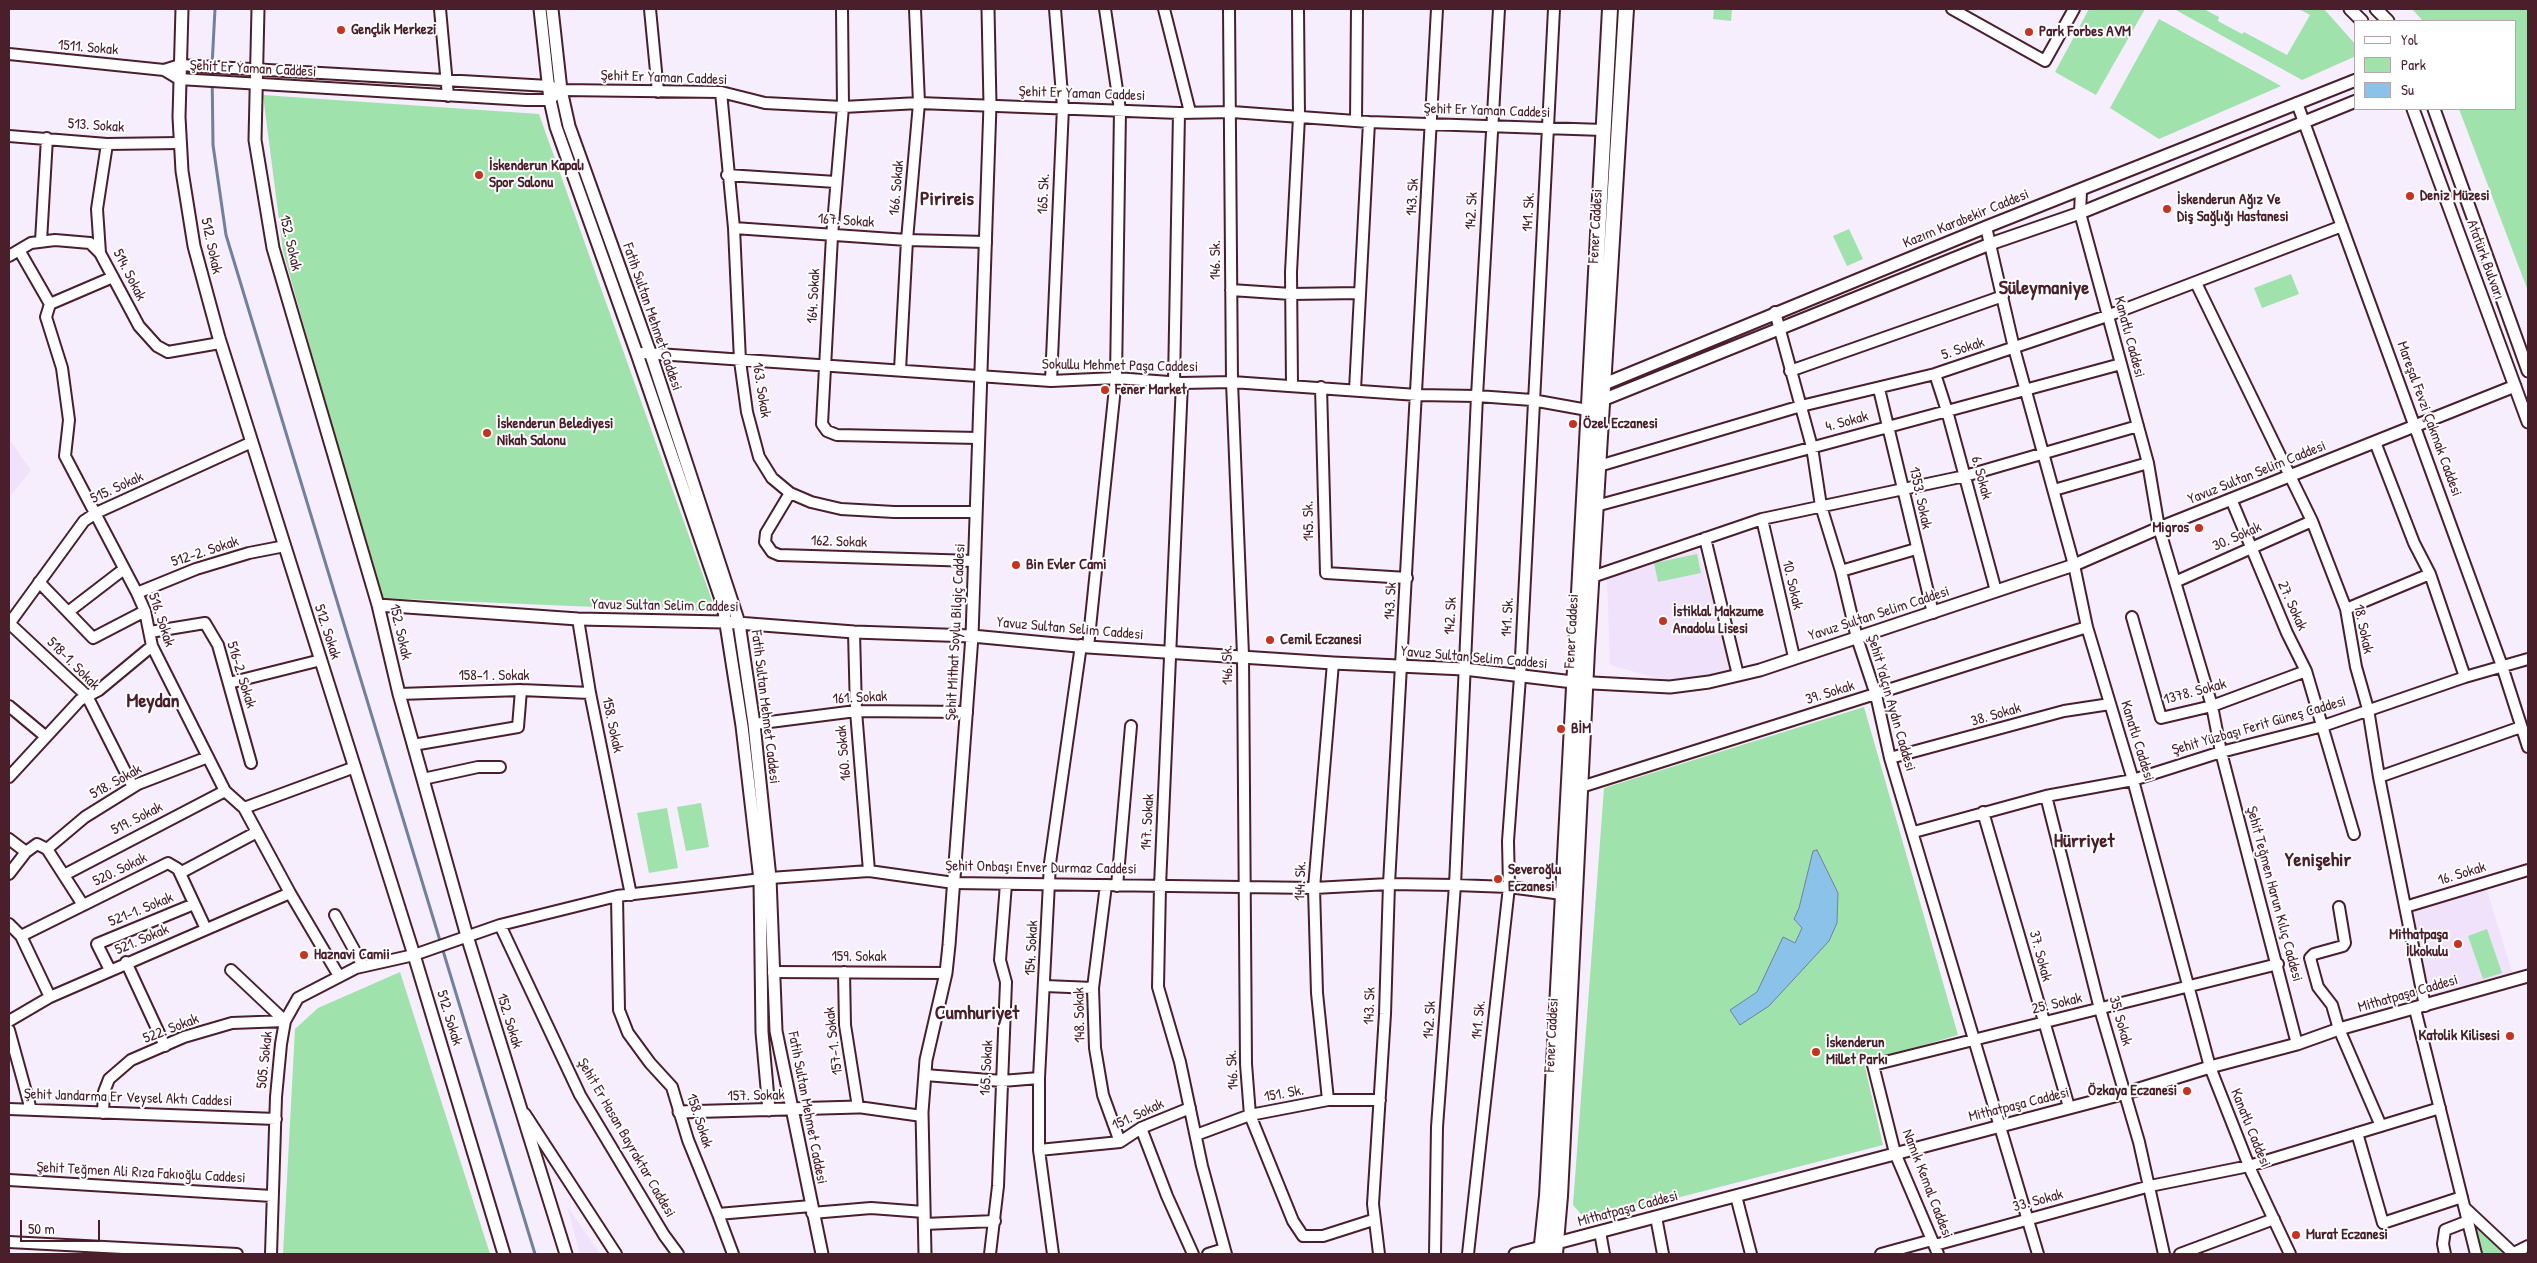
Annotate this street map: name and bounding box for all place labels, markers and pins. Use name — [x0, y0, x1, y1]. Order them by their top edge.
place label: Gençlik Merkezi — [351, 21, 436, 39]
place label: Park Forbes AVM — [2039, 23, 2131, 41]
marker: Gençlik Merkezi — [335, 24, 347, 36]
marker: Park Forbes AVM — [2023, 26, 2035, 38]
place label: İskenderun Kapalı Spor Salonu — [489, 157, 584, 192]
marker: İskenderun Kapalı Spor Salonu — [473, 169, 485, 181]
place label: Deniz Müzesi — [2420, 187, 2490, 205]
marker: Deniz Müzesi — [2404, 190, 2416, 202]
place label: İskenderun Ağız Ve Diş Sağlığı Hastanesi — [2177, 191, 2289, 226]
marker: İskenderun Ağız Ve Diş Sağlığı Hastanesi — [2161, 203, 2173, 215]
place label: Fener Market — [1115, 381, 1187, 399]
marker: Fener Market — [1099, 384, 1111, 396]
place label: İskenderun Belediyesi Nikah Salonu — [497, 415, 613, 450]
place label: Özel Eczanesi — [1583, 415, 1658, 433]
marker: Özel Eczanesi — [1567, 418, 1579, 430]
marker: İskenderun Belediyesi Nikah Salonu — [481, 427, 493, 439]
place label: Migros — [2152, 519, 2189, 537]
marker: Migros — [2193, 522, 2205, 534]
place label: Bin Evler Cami — [1026, 556, 1107, 574]
marker: Bin Evler Cami — [1010, 559, 1022, 571]
place label: İstiklal Makzume Anadolu Lisesi — [1673, 603, 1764, 638]
marker: İstiklal Makzume Anadolu Lisesi — [1657, 615, 1669, 627]
place label: Cemil Eczanesi — [1280, 631, 1362, 649]
marker: Cemil Eczanesi — [1264, 634, 1276, 646]
place label: BİM — [1571, 720, 1591, 738]
marker: BİM — [1555, 723, 1567, 735]
place label: Severoğlu Eczanesi — [1508, 861, 1561, 896]
marker: Severoğlu Eczanesi — [1492, 873, 1504, 885]
place label: Mithatpaşa İlkokulu — [2389, 926, 2448, 961]
marker: Mithatpaşa İlkokulu — [2452, 938, 2464, 950]
place label: Haznavi Camii — [314, 946, 390, 964]
marker: Haznavi Camii — [298, 949, 310, 961]
place label: Katolik Kilisesi — [2419, 1027, 2500, 1045]
marker: Katolik Kilisesi — [2504, 1030, 2516, 1042]
place label: İskenderun Millet Parkı — [1826, 1034, 1888, 1069]
marker: İskenderun Millet Parkı — [1810, 1046, 1822, 1058]
place label: Özkaya Eczanesi — [2088, 1082, 2177, 1100]
marker: Özkaya Eczanesi — [2181, 1085, 2193, 1097]
place label: Murat Eczanesi — [2306, 1226, 2388, 1244]
marker: Murat Eczanesi — [2290, 1229, 2302, 1241]

